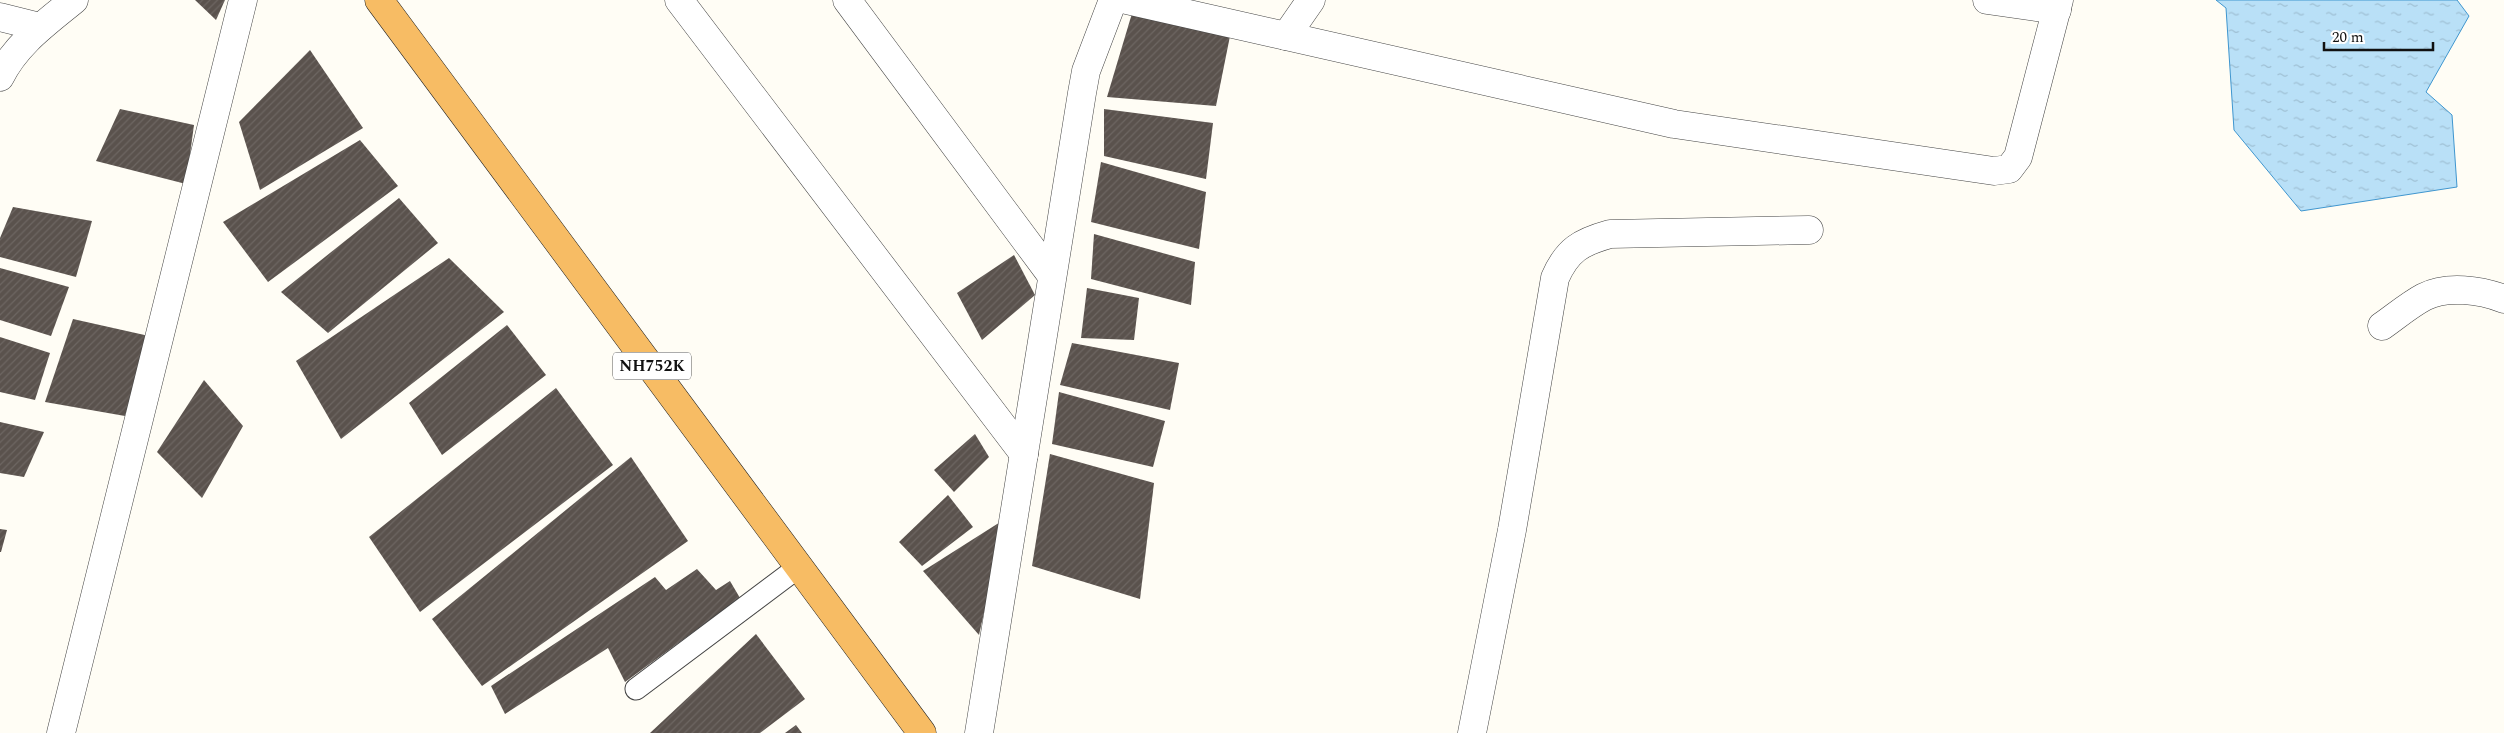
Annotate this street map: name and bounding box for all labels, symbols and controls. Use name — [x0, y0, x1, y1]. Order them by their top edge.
scale bar — [2324, 20, 2433, 52]
text: 20 m — [2332, 26, 2364, 49]
road number: NH752K — [613, 352, 691, 380]

